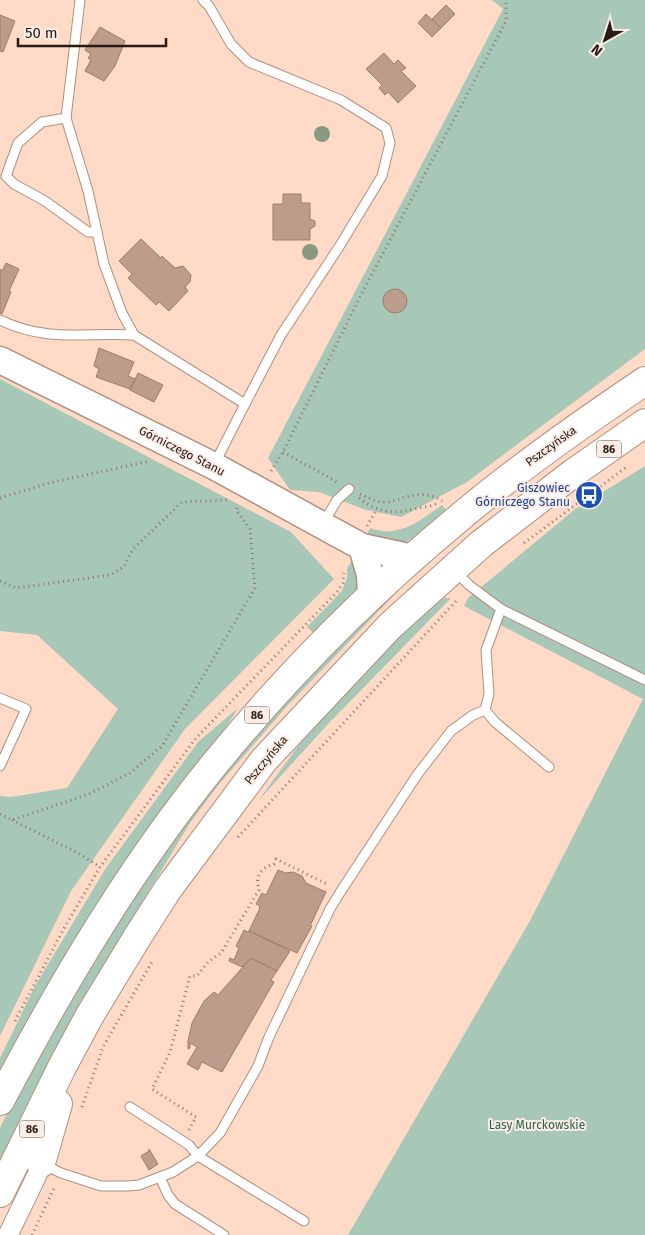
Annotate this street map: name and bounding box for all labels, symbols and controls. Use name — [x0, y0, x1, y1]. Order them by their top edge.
scale bar — [18, 15, 165, 47]
north arrow — [580, 15, 630, 65]
text: 50 m — [25, 24, 58, 42]
text: N — [588, 40, 606, 59]
street label: Górniczego Stanu — [137, 423, 227, 479]
street label: Pszczyńska — [523, 423, 579, 469]
road number: 86 — [596, 440, 622, 458]
bus stop icon: Giszowiec Górniczego Stanu — [574, 480, 604, 510]
place label: Giszowiec Górniczego Stanu — [475, 481, 570, 509]
road number: 86 — [244, 706, 270, 724]
street label: Pszczyńska — [242, 733, 290, 787]
park label: Lasy Murckowskie — [489, 1118, 585, 1132]
road number: 86 — [20, 1120, 44, 1138]

